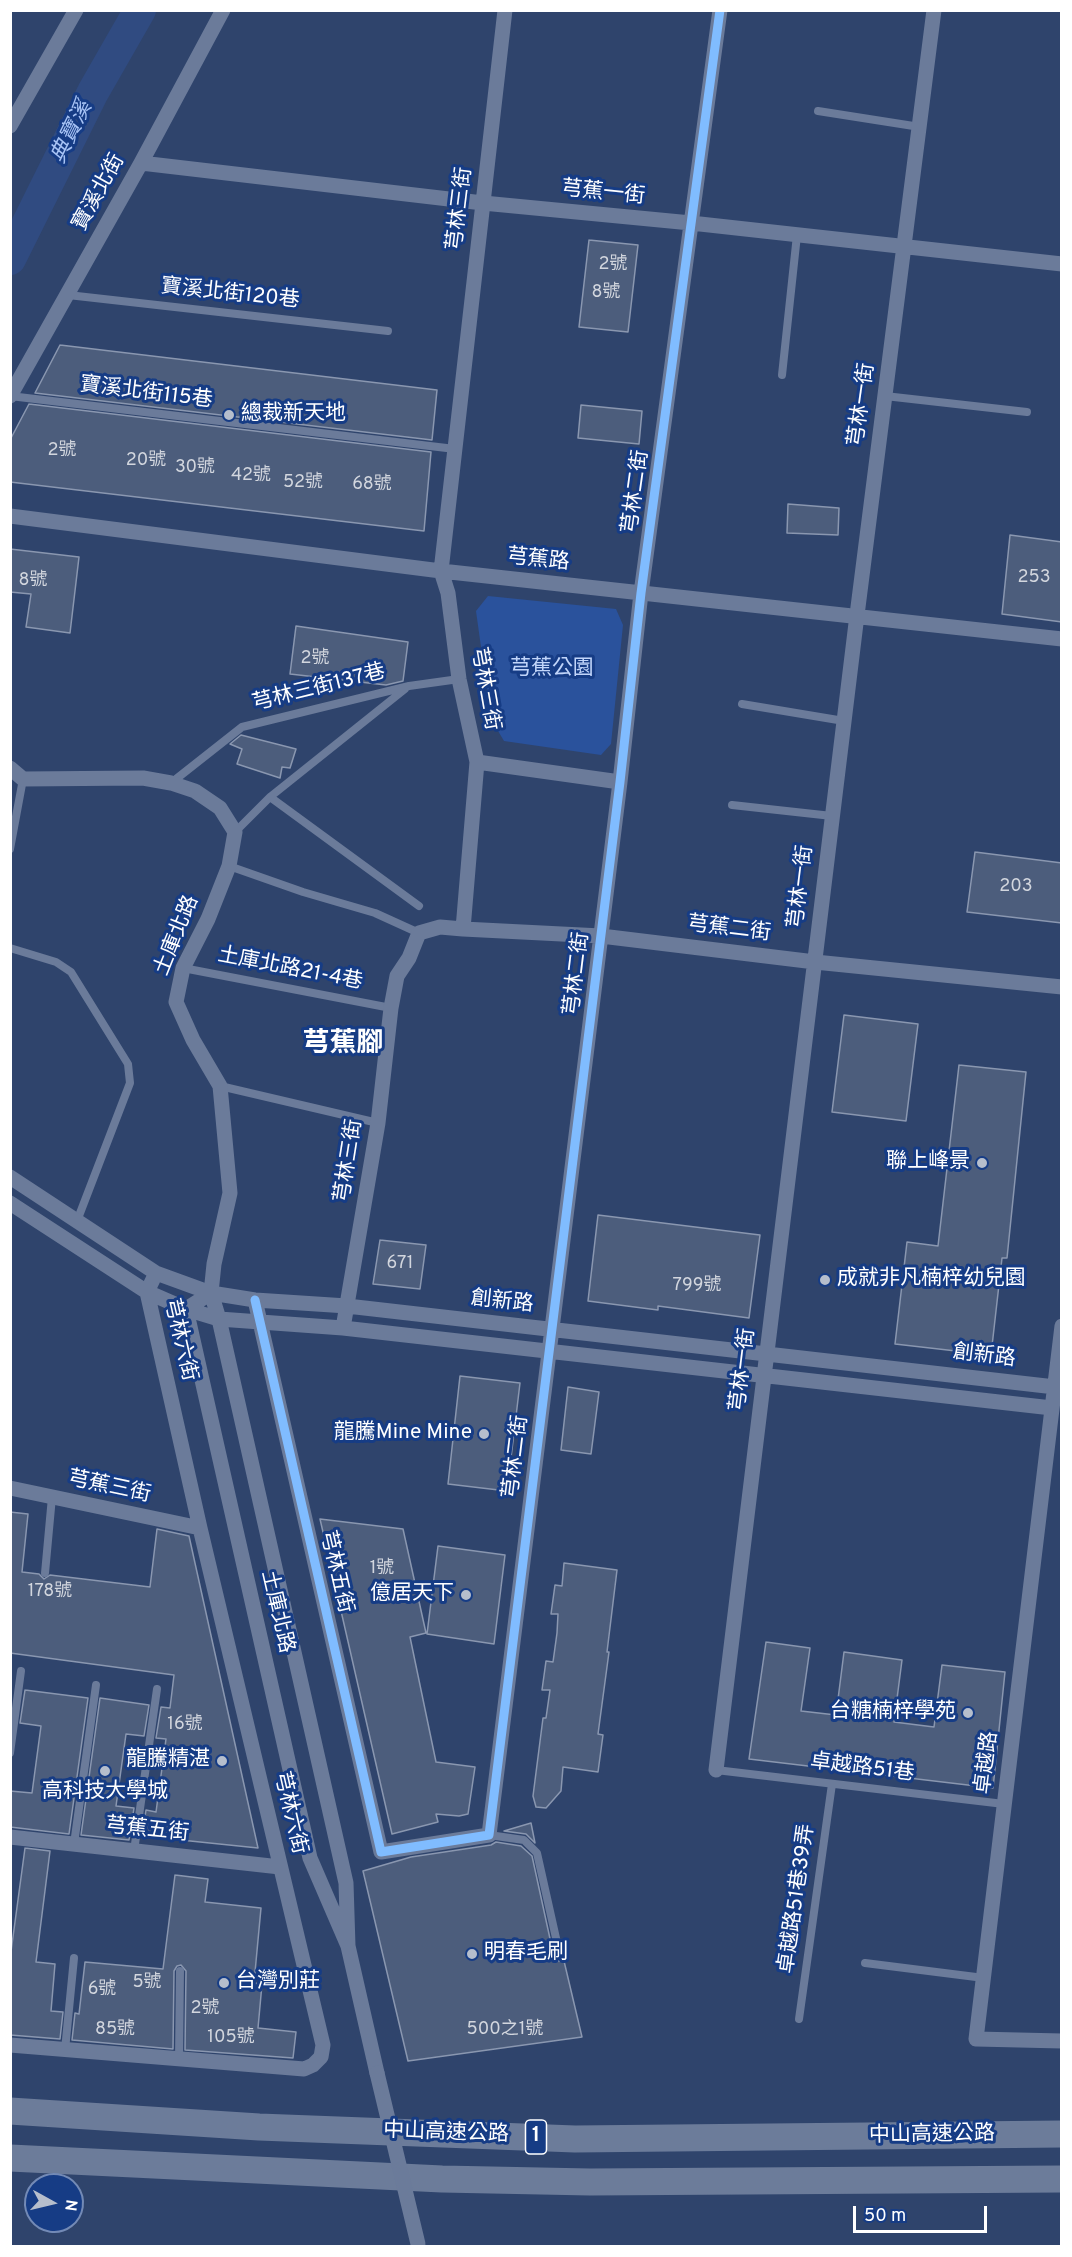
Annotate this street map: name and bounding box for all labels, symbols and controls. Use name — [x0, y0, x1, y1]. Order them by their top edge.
water label: 典寶溪 — [47, 98, 99, 168]
street label: 寶溪北街 — [69, 150, 131, 236]
street label: 芎林三街 — [443, 166, 479, 252]
street label: 芎蕉一街 — [560, 177, 646, 211]
house number: 2號 — [598, 254, 628, 276]
street label: 寶溪北街120巷 — [159, 275, 301, 315]
house number: 8號 — [592, 282, 620, 304]
street label: 芎林一街 — [845, 362, 881, 448]
street label: 寶溪北街115巷 — [78, 373, 214, 415]
place label: 總裁新天地 — [241, 402, 346, 428]
marker: 總裁新天地 — [222, 408, 236, 422]
house number: 2號 — [47, 440, 77, 462]
street label: 芎林二街 — [619, 449, 655, 535]
house number: 20號 — [126, 450, 166, 472]
house number: 30號 — [175, 457, 215, 479]
house number: 42號 — [231, 465, 271, 487]
house number: 52號 — [283, 472, 323, 494]
house number: 68號 — [352, 474, 392, 496]
street label: 芎蕉路 — [505, 545, 571, 577]
house number: 253 — [1017, 567, 1051, 589]
house number: 8號 — [19, 570, 47, 592]
street label: 芎林三街 — [464, 645, 504, 733]
house number: 2號 — [300, 648, 330, 670]
park label: 芎蕉公園 — [510, 657, 594, 683]
street label: 芎林三街137巷 — [250, 660, 388, 718]
street label: 芎林一街 — [784, 844, 820, 930]
house number: 203 — [999, 876, 1033, 898]
street label: 土庫北路 — [151, 892, 205, 980]
street label: 芎蕉二街 — [686, 912, 772, 948]
street label: 芎林二街 — [560, 931, 596, 1017]
street label: 土庫北路21-4巷 — [215, 944, 365, 996]
district label: 芎蕉腳 — [303, 1030, 383, 1062]
street label: 芎林三街 — [331, 1118, 369, 1204]
place label: 聯上峰景 — [886, 1150, 970, 1176]
marker: 聯上峰景 — [975, 1156, 989, 1170]
house number: 671 — [387, 1253, 413, 1275]
place label: 成就非凡楠梓幼兒園 — [837, 1267, 1026, 1293]
marker: 成就非凡楠梓幼兒園 — [818, 1273, 832, 1287]
house number: 799號 — [673, 1275, 721, 1297]
street label: 創新路 — [469, 1287, 535, 1319]
street label: 芎林六街 — [157, 1296, 201, 1384]
street label: 芎林一街 — [726, 1327, 762, 1413]
street label: 創新路 — [951, 1341, 1017, 1373]
street label: 芎林二街 — [499, 1414, 535, 1500]
place label: 龍騰Mine Mine — [334, 1421, 472, 1447]
marker: 龍騰Mine Mine — [477, 1427, 491, 1441]
street label: 芎蕉三街 — [65, 1467, 153, 1509]
street label: 芎林五街 — [313, 1528, 357, 1616]
house number: 1號 — [370, 1558, 394, 1580]
street label: 土庫北路 — [254, 1568, 298, 1656]
house number: 178號 — [28, 1581, 72, 1603]
place label: 億居天下 — [370, 1582, 454, 1608]
marker: 億居天下 — [459, 1588, 473, 1602]
place label: 台糖楠梓學苑 — [830, 1700, 956, 1726]
marker: 台糖楠梓學苑 — [961, 1706, 975, 1720]
house number: 16號 — [167, 1714, 203, 1736]
street label: 卓越路 — [972, 1730, 1004, 1796]
place label: 龍騰精湛 — [126, 1748, 210, 1774]
street label: 卓越路51巷 — [808, 1750, 916, 1788]
marker: 龍騰精湛 — [215, 1754, 229, 1768]
marker: 高科技大學城 — [98, 1764, 112, 1778]
street label: 芎林六街 — [267, 1769, 311, 1857]
place label: 高科技大學城 — [42, 1780, 168, 1806]
street label: 芎蕉五街 — [104, 1814, 190, 1848]
street label: 卓越路51巷39弄 — [775, 1823, 821, 1975]
place label: 明春毛刷 — [484, 1941, 568, 1967]
marker: 明春毛刷 — [465, 1947, 479, 1961]
place label: 台灣別莊 — [236, 1970, 320, 1996]
house number: 5號 — [132, 1972, 162, 1994]
marker: 台灣別莊 — [217, 1976, 231, 1990]
house number: 6號 — [88, 1979, 116, 2001]
house number: 2號 — [190, 1998, 220, 2020]
house number: 85號 — [95, 2019, 135, 2041]
house number: 500之1號 — [467, 2019, 543, 2041]
house number: 105號 — [207, 2027, 255, 2049]
street label: 中山高速公路 — [383, 2119, 509, 2149]
road number: 1 — [526, 2120, 546, 2154]
street label: 中山高速公路 — [869, 2122, 995, 2150]
north arrow — [24, 2173, 84, 2233]
scale bar — [856, 2194, 990, 2232]
text: N — [59, 2198, 81, 2212]
text: 50 m — [864, 2205, 906, 2228]

